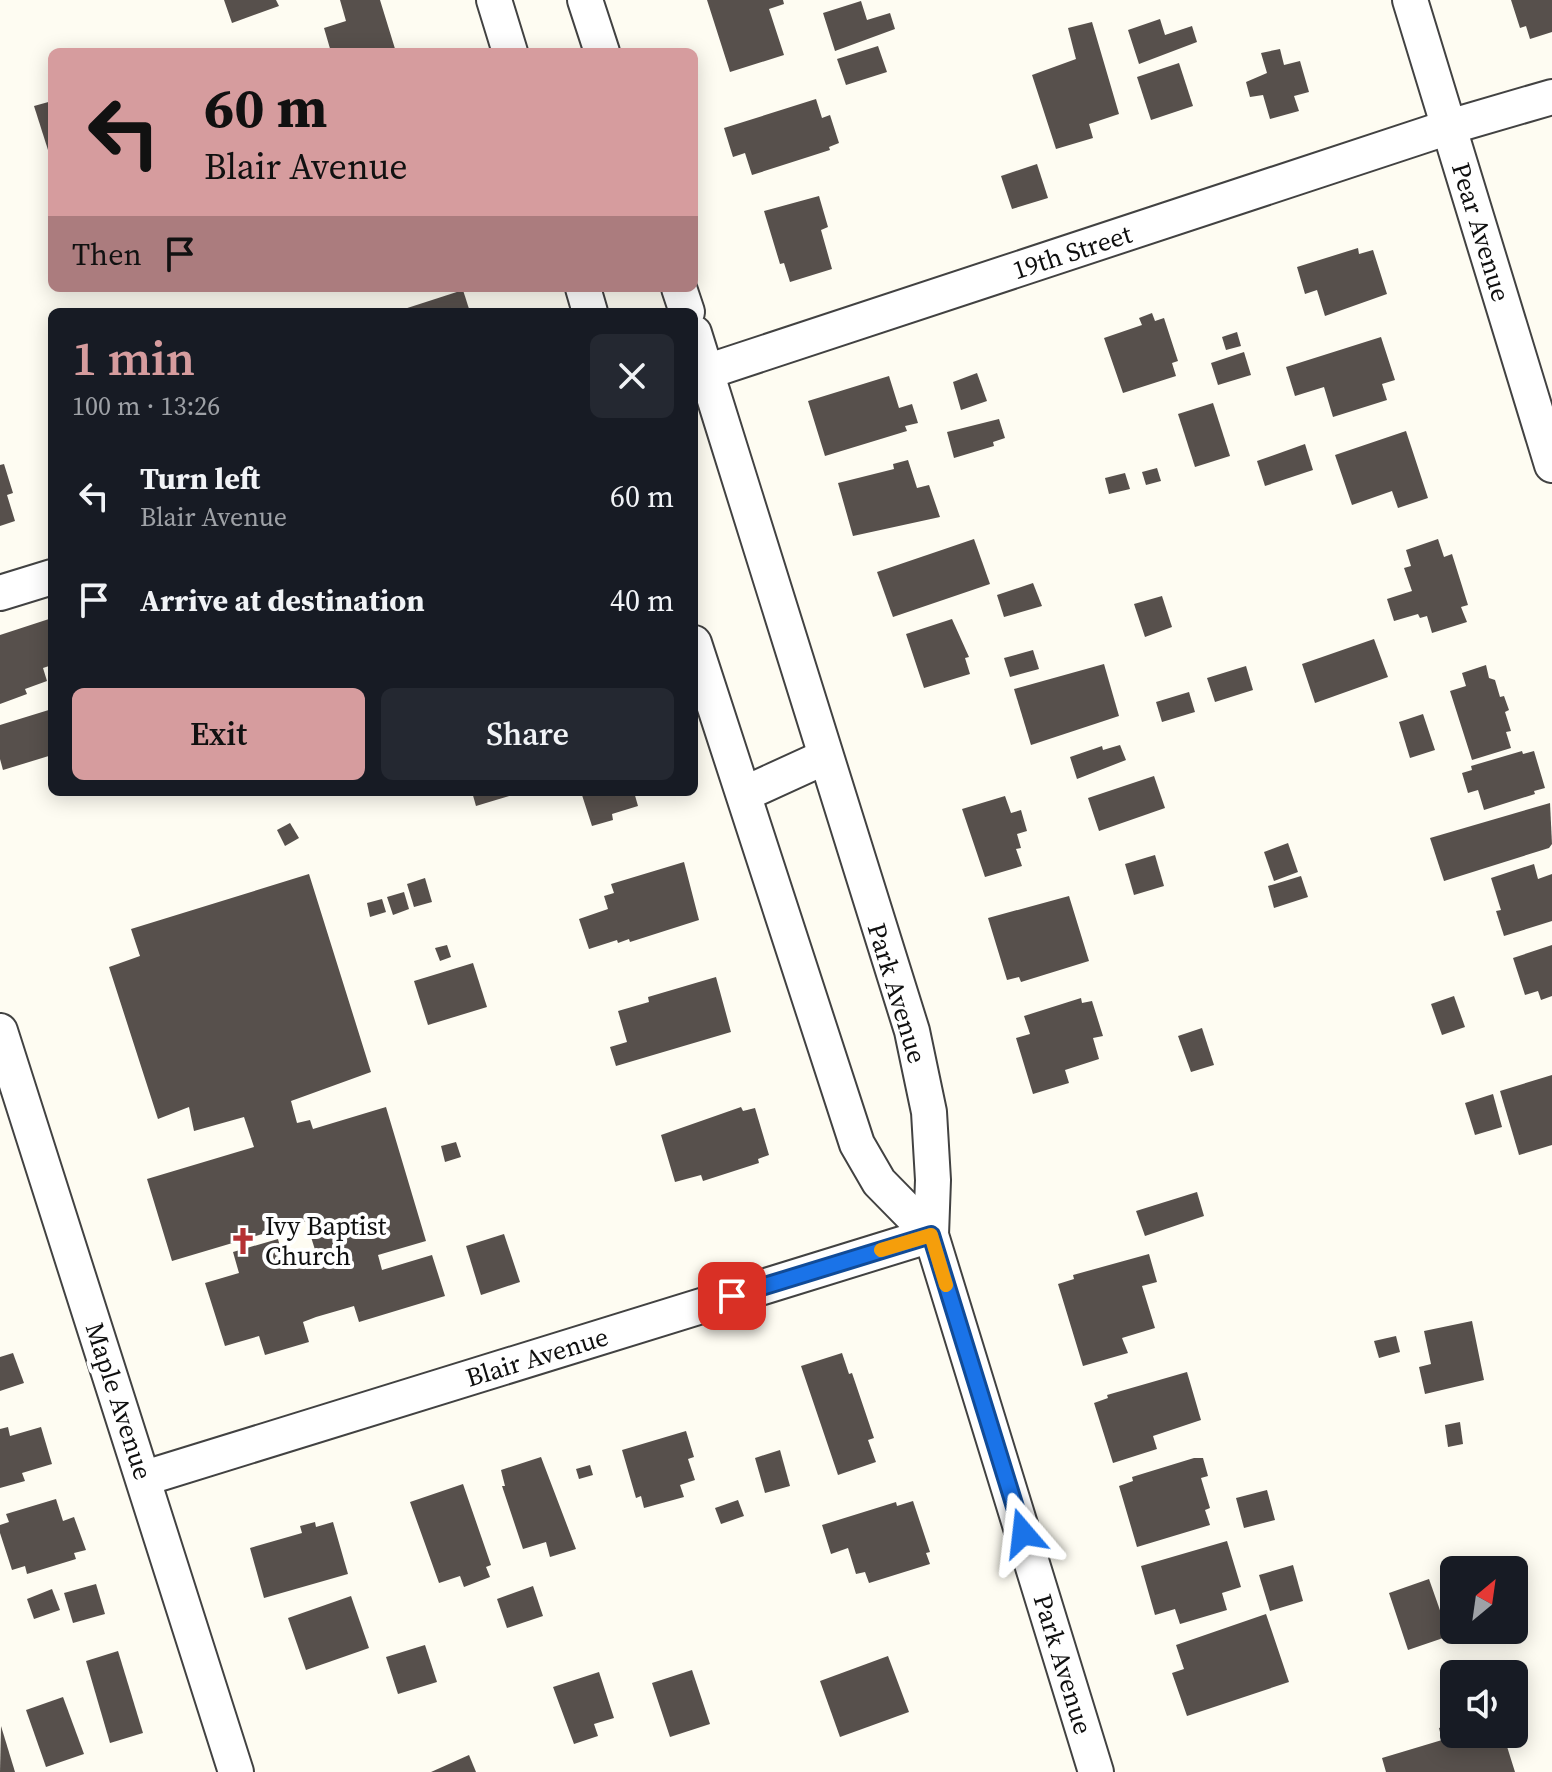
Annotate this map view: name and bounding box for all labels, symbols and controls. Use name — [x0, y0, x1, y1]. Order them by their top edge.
text: 60 m — [204, 69, 327, 146]
icon: left — [72, 80, 176, 184]
text: Blair Avenue — [204, 142, 408, 191]
street label: Pear Avenue — [1443, 158, 1519, 306]
street label: 19th Street — [1008, 216, 1137, 288]
icon: arrive — [158, 232, 202, 276]
text: Then — [72, 234, 142, 275]
text: 1 min — [72, 325, 195, 391]
button: close — [590, 334, 674, 418]
text: 100 m · 13:26 — [72, 388, 220, 424]
text: Turn left — [140, 458, 260, 499]
icon: left — [72, 474, 116, 518]
text: 60 m — [610, 476, 674, 517]
text: Blair Avenue — [140, 499, 287, 535]
icon: arrive — [72, 578, 116, 622]
text: Arrive at destination — [140, 580, 425, 621]
text: 40 m — [610, 580, 674, 621]
button: Exit — [72, 688, 365, 780]
button: Share — [381, 688, 674, 780]
street label: Park Avenue — [859, 919, 935, 1067]
place label: Ivy Baptist Church — [265, 1208, 387, 1274]
church icon: Ivy Baptist Church — [228, 1226, 258, 1256]
pin — [698, 1262, 766, 1330]
icon: arrive — [710, 1274, 754, 1318]
street label: Maple Avenue — [77, 1318, 161, 1484]
street label: Blair Avenue — [461, 1318, 613, 1396]
position arrow — [981, 1491, 1065, 1575]
north arrow — [1440, 1556, 1528, 1644]
map controls — [1440, 1556, 1528, 1748]
street label: Park Avenue — [1025, 1590, 1101, 1738]
button: sound — [1440, 1660, 1528, 1748]

